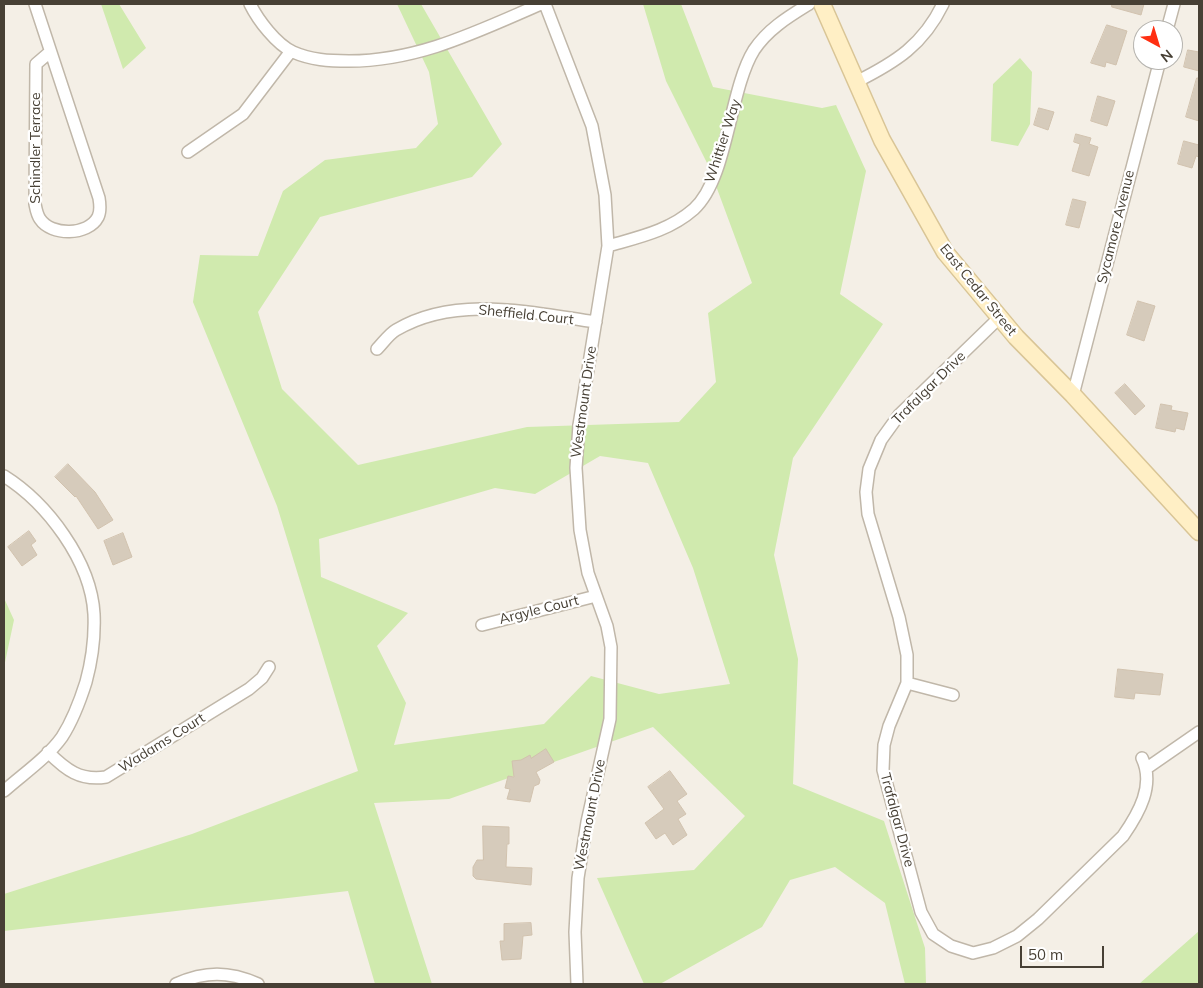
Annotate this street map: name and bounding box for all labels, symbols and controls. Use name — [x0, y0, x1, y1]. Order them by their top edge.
north arrow — [1133, 20, 1183, 70]
text: N — [1157, 46, 1177, 66]
street label: Schindler Terrace — [28, 92, 44, 204]
street label: Whittier Way — [702, 97, 744, 185]
street label: Sycamore Avenue — [1094, 168, 1138, 286]
street label: East Cedar Street — [936, 241, 1020, 339]
street label: Sheffield Court — [478, 302, 574, 328]
street label: Westmount Drive — [568, 345, 600, 459]
street label: Trafalgar Drive — [889, 348, 969, 428]
street label: Argyle Court — [498, 592, 580, 628]
street label: Wadams Court — [116, 710, 208, 776]
street label: Westmount Drive — [571, 758, 609, 872]
street label: Trafalgar Drive — [876, 771, 918, 869]
scale bar — [1023, 936, 1107, 968]
text: 50 m — [1028, 945, 1063, 964]

